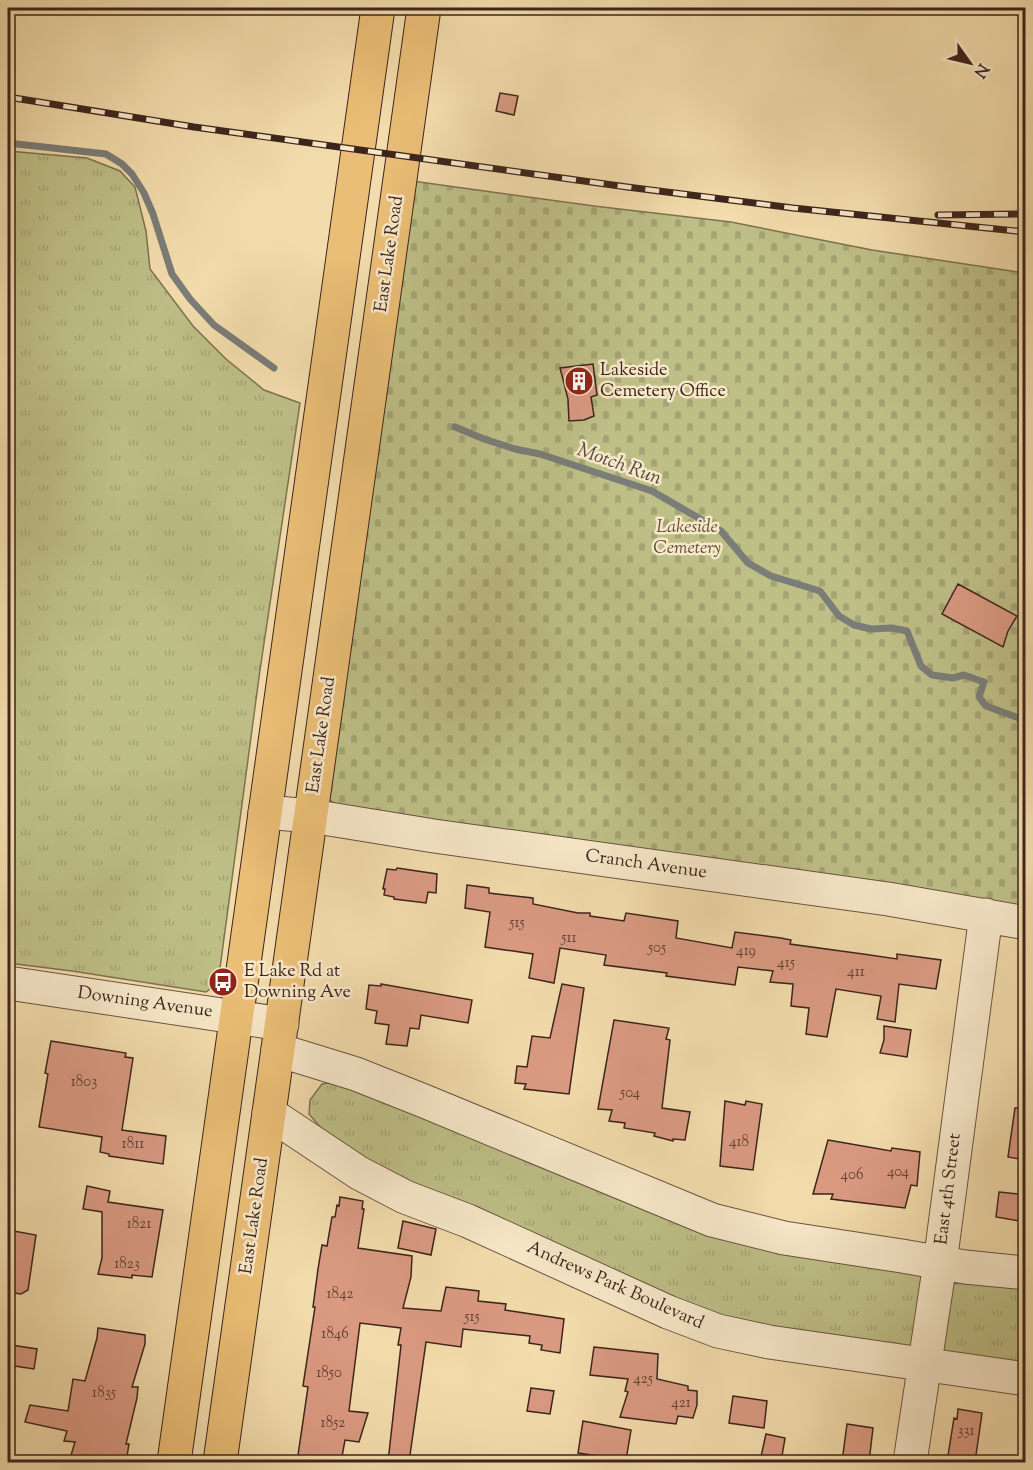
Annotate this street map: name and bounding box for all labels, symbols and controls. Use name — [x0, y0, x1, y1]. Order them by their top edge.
north arrow — [940, 33, 1000, 93]
text: N — [967, 58, 993, 82]
street label: East Lake Road — [369, 194, 411, 314]
place label: Lakeside Cemetery Office — [600, 358, 726, 405]
building icon: Lakeside Cemetery Office — [563, 365, 595, 397]
water label: Motch Run — [573, 436, 666, 494]
park label: Lakeside Cemetery — [653, 515, 721, 562]
street label: East Lake Road — [301, 675, 343, 795]
street label: Cranch Avenue — [584, 844, 708, 886]
house number: 515 — [508, 913, 525, 934]
house number: 511 — [560, 928, 577, 949]
house number: 505 — [647, 938, 666, 959]
house number: 419 — [736, 941, 756, 962]
house number: 415 — [777, 953, 795, 974]
place label: E Lake Rd at Downing Ave — [244, 959, 351, 1006]
house number: 411 — [847, 962, 865, 983]
bus stop icon: E Lake Rd at Downing Ave — [207, 966, 239, 998]
street label: Downing Avenue — [76, 981, 214, 1025]
house number: 1803 — [71, 1072, 97, 1093]
house number: 504 — [619, 1083, 640, 1104]
house number: 418 — [729, 1132, 749, 1153]
street label: East 4th Street — [929, 1132, 969, 1246]
house number: 1811 — [122, 1134, 144, 1155]
street label: East Lake Road — [234, 1156, 276, 1276]
house number: 404 — [887, 1162, 910, 1183]
house number: 406 — [841, 1165, 863, 1186]
house number: 1821 — [127, 1214, 151, 1235]
street label: Andrews Park Boulevard — [522, 1235, 708, 1337]
house number: 1823 — [114, 1254, 140, 1275]
house number: 1842 — [326, 1284, 354, 1305]
house number: 515 — [463, 1307, 480, 1328]
house number: 1846 — [321, 1324, 349, 1345]
house number: 1850 — [316, 1363, 342, 1384]
house number: 425 — [633, 1369, 653, 1390]
house number: 1835 — [92, 1383, 116, 1404]
house number: 421 — [671, 1393, 691, 1414]
house number: 1852 — [321, 1413, 345, 1434]
house number: 331 — [957, 1421, 975, 1442]

